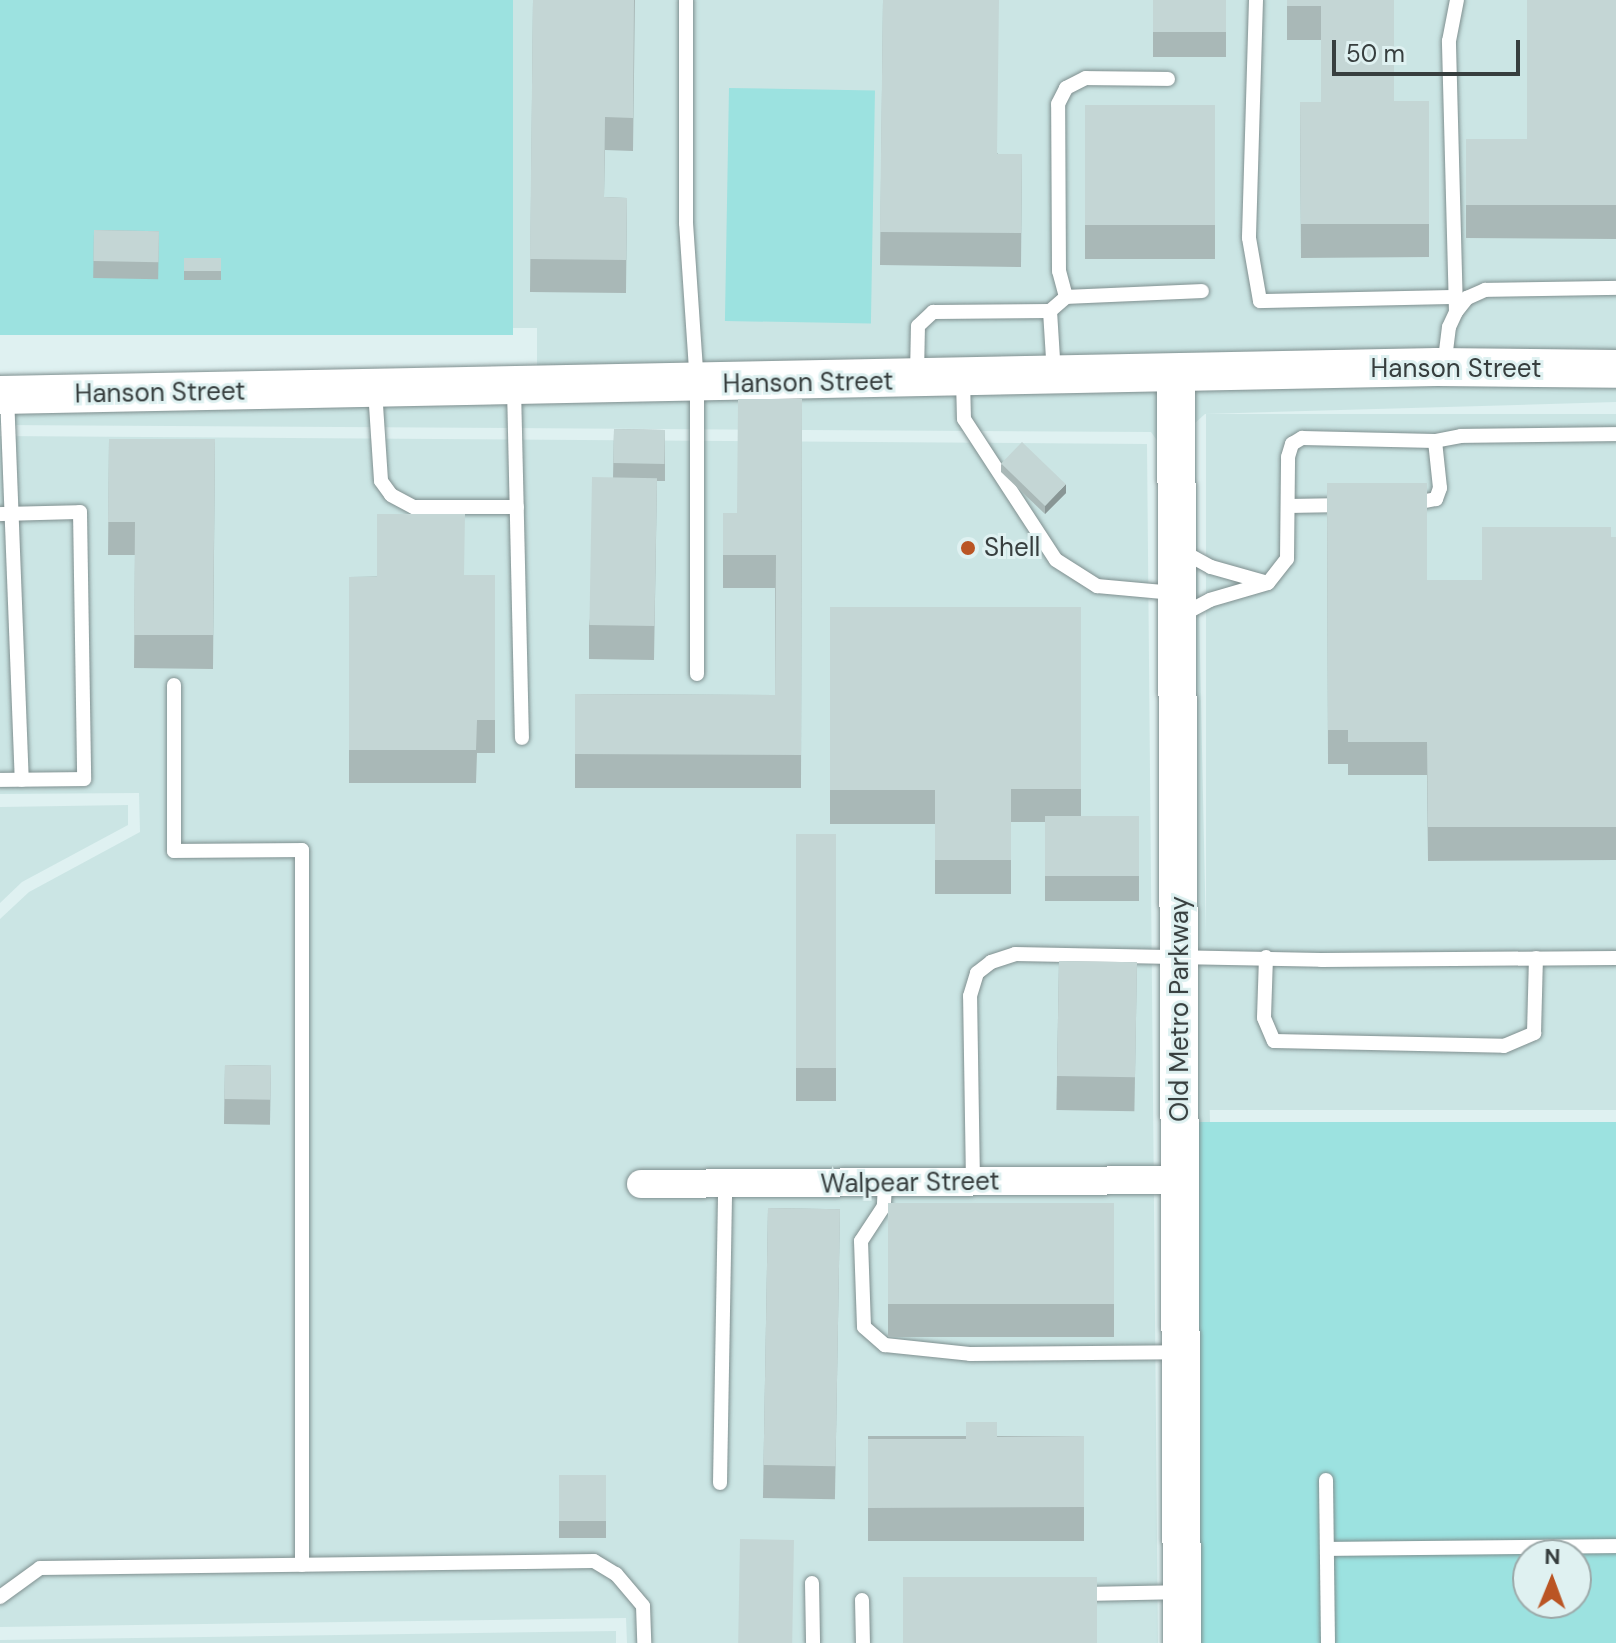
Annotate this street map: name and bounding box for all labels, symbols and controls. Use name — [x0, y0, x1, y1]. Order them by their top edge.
scale bar — [1336, 24, 1524, 74]
text: 50 m — [1346, 38, 1405, 69]
street label: Hanson Street — [1371, 353, 1541, 385]
street label: Hanson Street — [722, 366, 894, 400]
street label: Hanson Street — [74, 376, 246, 410]
place label: Shell — [984, 532, 1040, 564]
marker: Shell — [959, 539, 977, 557]
street label: Old Metro Parkway — [1164, 896, 1196, 1122]
street label: Walpear Street — [820, 1166, 1000, 1200]
north arrow — [1512, 1539, 1592, 1619]
text: N — [1544, 1542, 1561, 1571]

